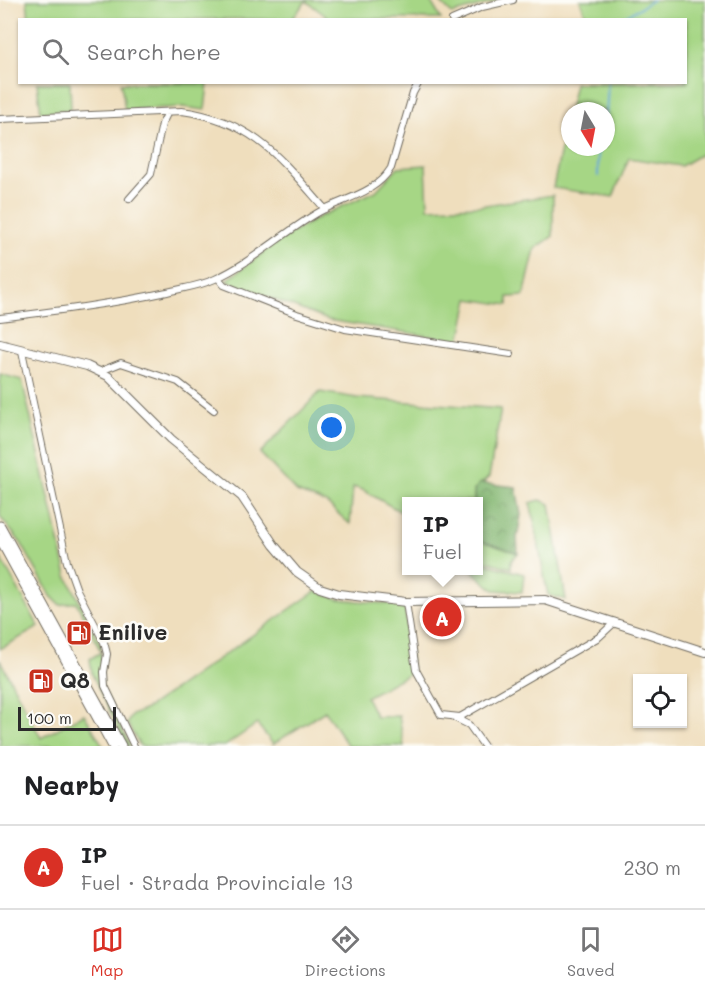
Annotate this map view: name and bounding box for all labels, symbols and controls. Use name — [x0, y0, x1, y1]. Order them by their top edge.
search box — [18, 18, 687, 84]
icon: search — [39, 35, 72, 68]
text: Search here — [87, 37, 221, 66]
north arrow — [561, 102, 615, 156]
your location — [317, 413, 346, 442]
popup — [402, 497, 483, 575]
text: IP — [423, 509, 449, 538]
text: Fuel — [423, 538, 462, 564]
pin: A — [422, 594, 462, 640]
fuel station icon: Enilive — [64, 618, 94, 648]
place label: Enilive — [98, 618, 167, 645]
fuel station icon: Q8 — [26, 666, 56, 696]
place label: Q8 — [60, 666, 90, 693]
map controls — [633, 674, 687, 728]
button: locate — [633, 674, 687, 728]
scale bar — [18, 704, 116, 732]
text: 100 m — [27, 707, 72, 728]
text: Nearby — [24, 768, 119, 802]
text: IP — [81, 840, 107, 869]
text: A — [37, 854, 50, 880]
text: 230 m — [623, 854, 681, 880]
text: Fuel · Strada Provinciale 13 — [81, 869, 353, 895]
tab: Map — [91, 923, 124, 980]
tab: Directions — [305, 923, 386, 980]
tab: Saved — [567, 923, 614, 980]

